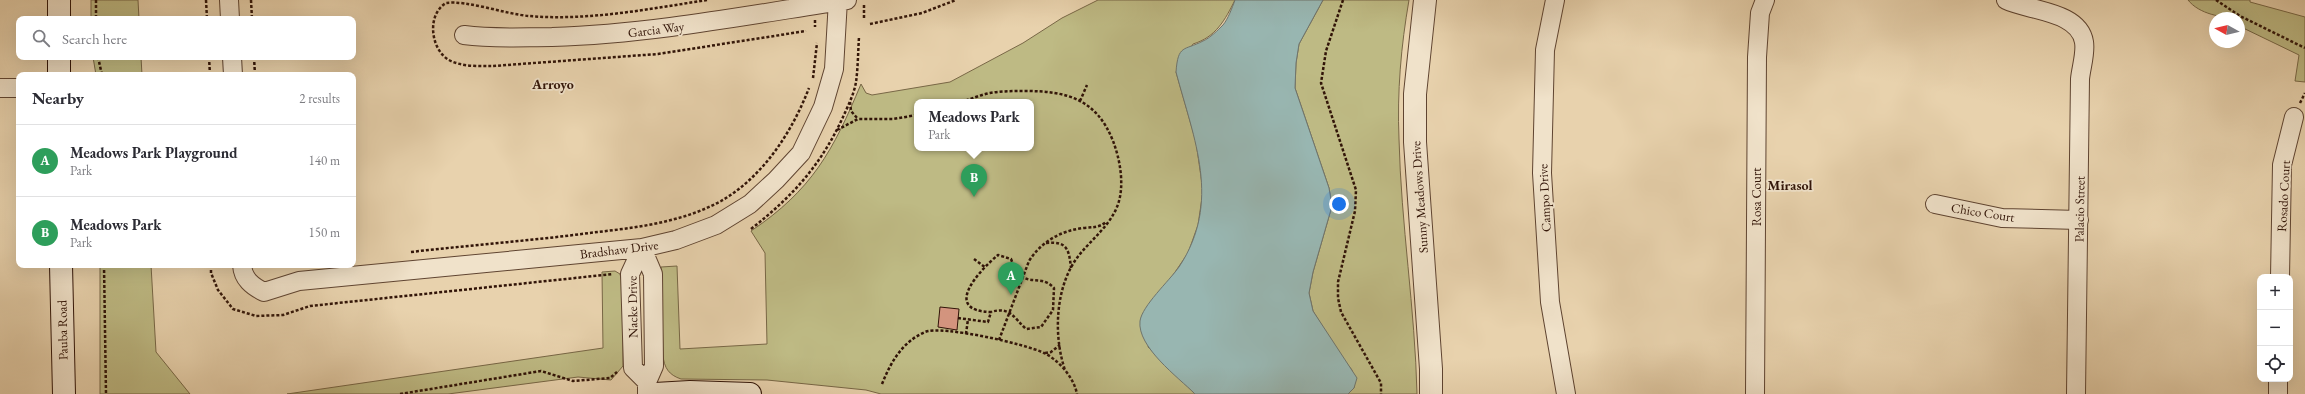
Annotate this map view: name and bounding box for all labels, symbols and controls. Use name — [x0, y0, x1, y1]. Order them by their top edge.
north arrow — [2209, 12, 2245, 48]
search box — [16, 16, 356, 60]
street label: Garcia Way — [627, 18, 685, 41]
icon: search — [30, 27, 52, 49]
text: Search here — [62, 29, 127, 48]
district label: Arroyo — [531, 75, 574, 93]
text: Nearby — [32, 87, 84, 109]
text: 2 results — [299, 90, 340, 107]
popup — [914, 99, 1034, 151]
text: Meadows Park — [928, 107, 1020, 126]
text: Park — [928, 126, 950, 143]
street label: Sunny Meadows Drive — [1407, 140, 1432, 254]
text: Meadows Park Playground — [70, 143, 238, 162]
text: A — [40, 152, 50, 169]
text: 140 m — [309, 152, 340, 169]
street label: Rosado Court — [2273, 160, 2294, 232]
text: Park — [70, 162, 92, 179]
pin: B — [961, 164, 987, 197]
street label: Campo Drive — [1534, 164, 1555, 232]
street label: Rosa Court — [1748, 168, 1765, 226]
district label: Mirasol — [1768, 176, 1812, 194]
street label: Palacio Street — [2070, 176, 2089, 242]
your location — [1329, 194, 1349, 214]
street label: Chico Court — [1950, 199, 2016, 226]
text: Meadows Park — [70, 215, 161, 234]
text: B — [41, 224, 49, 241]
text: 150 m — [309, 224, 340, 241]
text: Park — [70, 234, 92, 251]
street label: Bradshaw Drive — [579, 236, 659, 263]
pin: A — [998, 262, 1024, 295]
map controls — [2257, 274, 2293, 382]
button: + — [2257, 274, 2293, 310]
street label: Nacke Drive — [623, 276, 642, 338]
street label: Pauba Road — [53, 299, 72, 360]
button: − — [2257, 310, 2293, 346]
button: locate — [2257, 346, 2293, 382]

